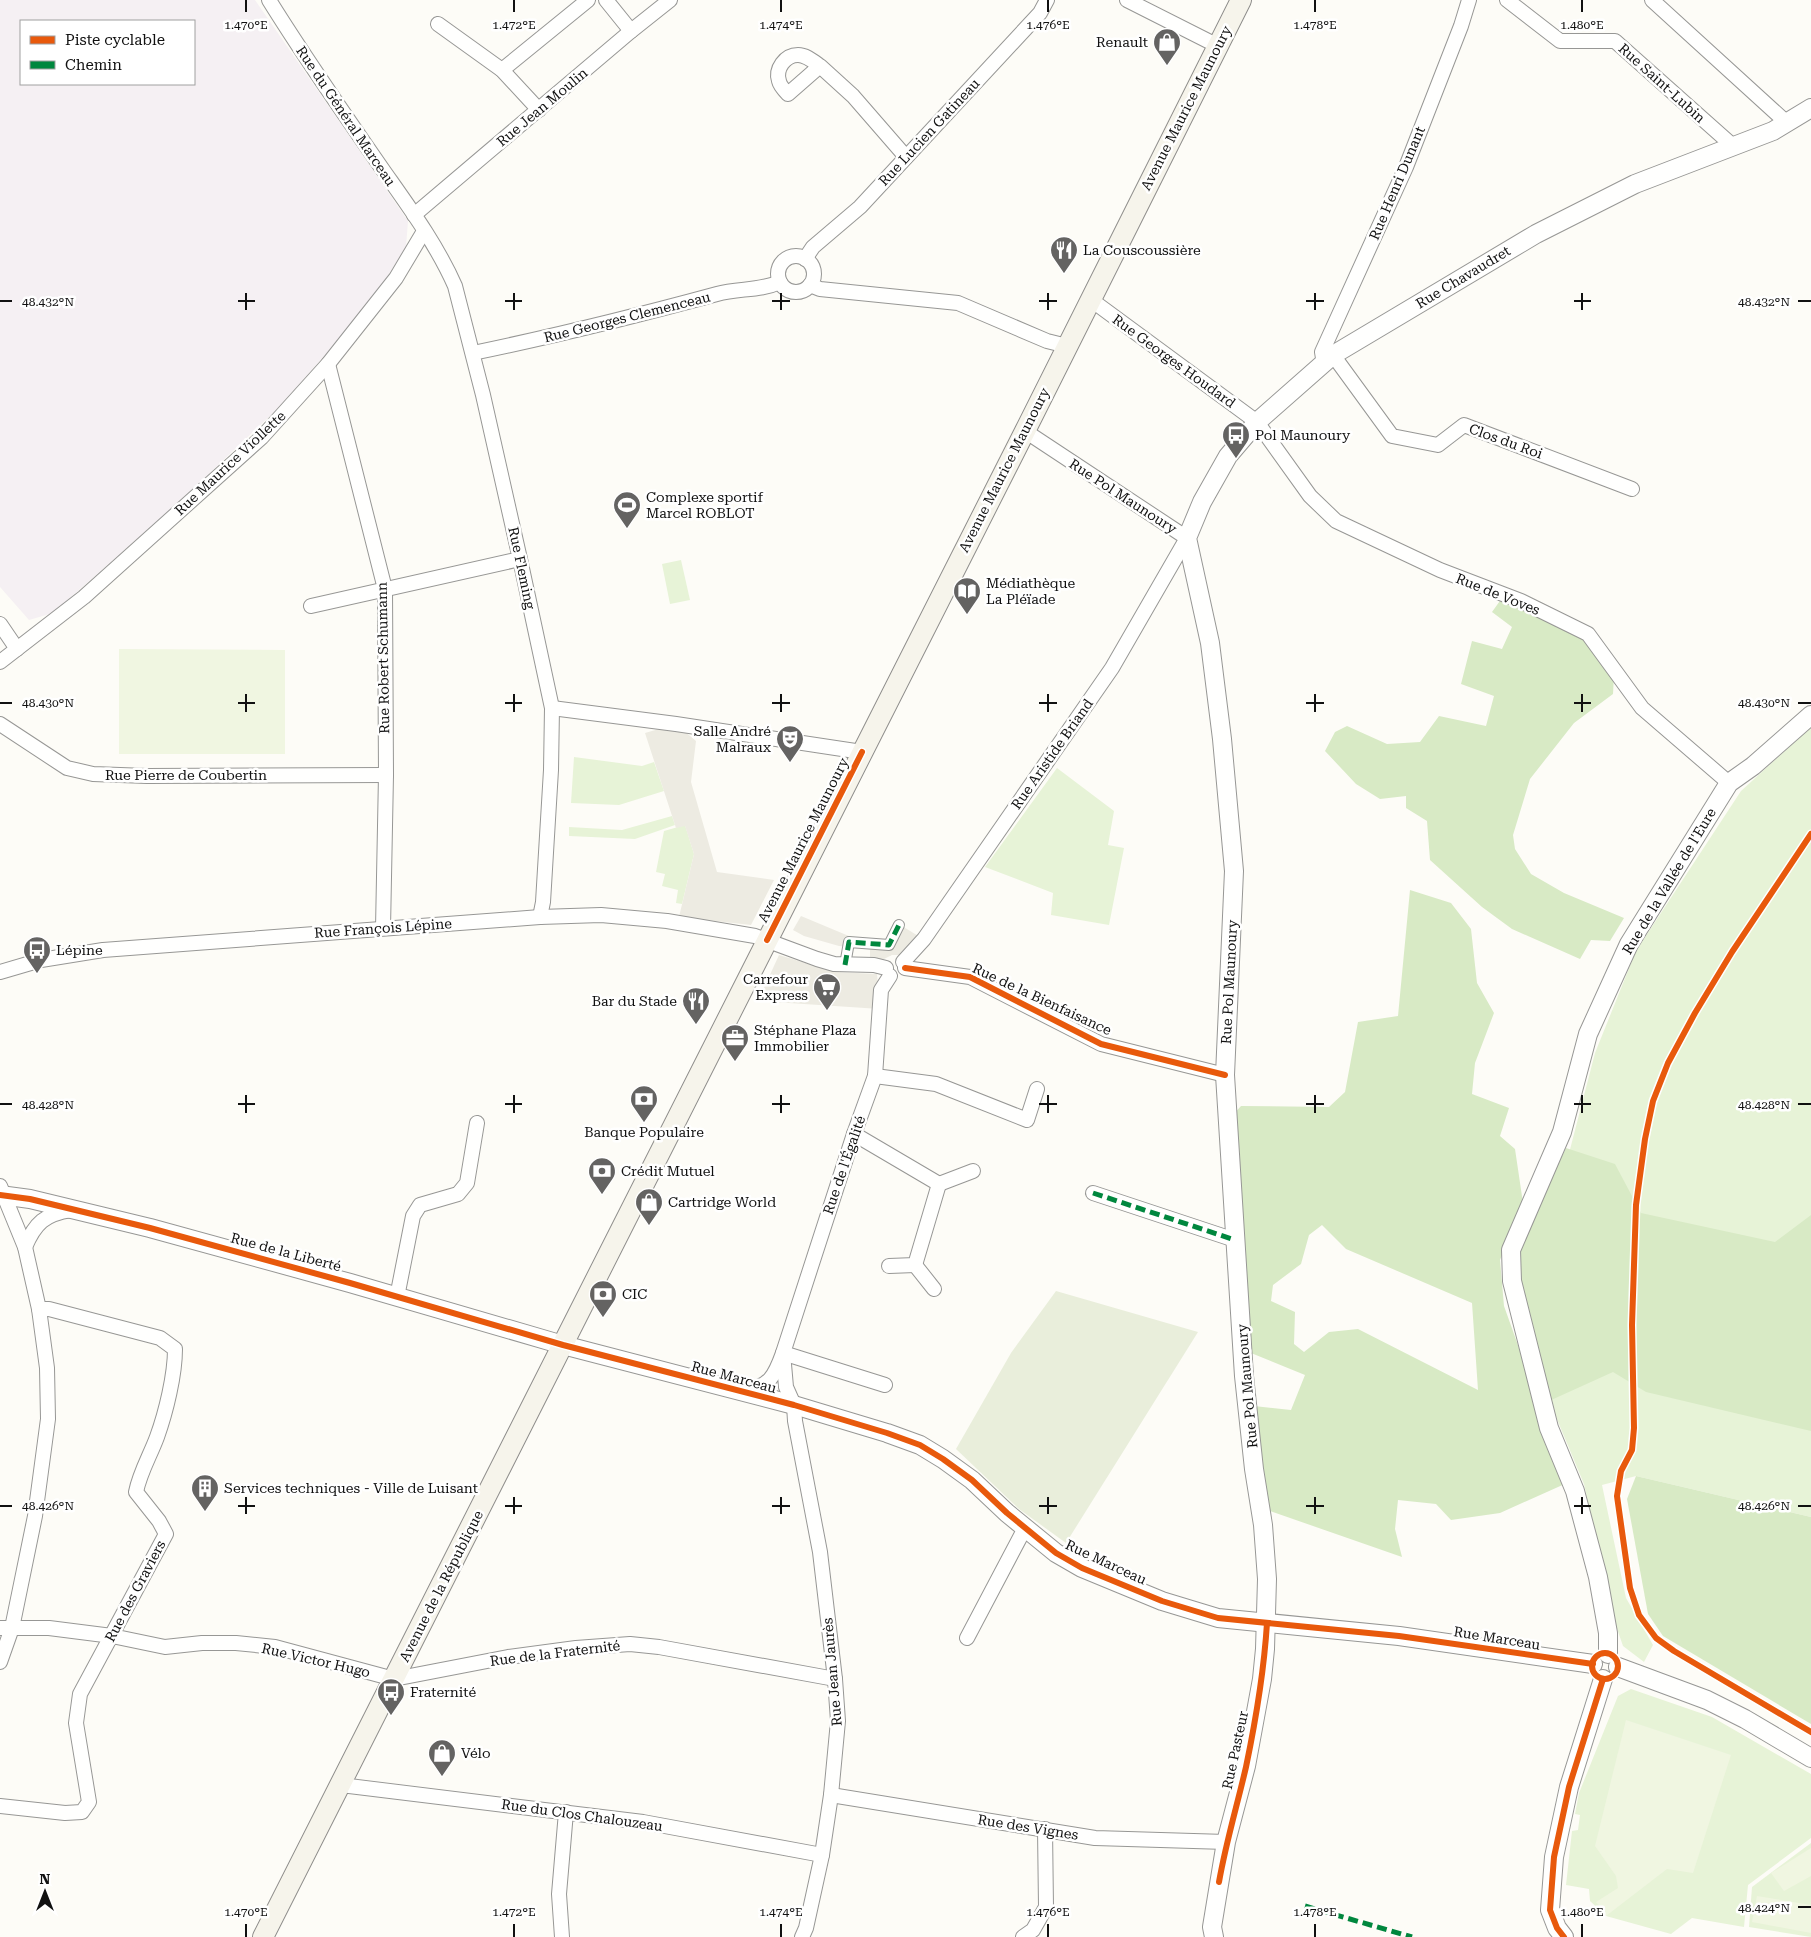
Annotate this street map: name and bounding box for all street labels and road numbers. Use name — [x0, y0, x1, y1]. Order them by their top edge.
street label: Avenue Maurice Maunoury — [1137, 22, 1235, 193]
street label: Rue Saint-Lubin — [1616, 40, 1708, 126]
street label: Rue du Général Marceau — [293, 43, 399, 189]
street label: Rue Jean Moulin — [493, 64, 591, 150]
street label: Rue Lucien Gatineau — [875, 75, 983, 189]
street label: Rue Henri Dunant — [1366, 124, 1428, 242]
street label: Rue Chavaudret — [1413, 243, 1513, 311]
street label: Rue Georges Clemenceau — [542, 288, 712, 345]
street label: Rue Georges Houdard — [1109, 311, 1239, 411]
street label: Avenue Maurice Maunoury — [955, 384, 1053, 555]
street label: Rue Maurice Viollette — [171, 407, 289, 518]
street label: Clos du Roi — [1467, 420, 1545, 462]
street label: Rue Pol Maunoury — [1066, 455, 1180, 537]
street label: Rue Fleming — [505, 525, 539, 611]
street label: Rue de Voves — [1454, 570, 1543, 618]
street label: Rue Robert Schumann — [374, 582, 392, 734]
street label: Rue Aristide Briand — [1008, 696, 1096, 812]
street label: Avenue Maurice Maunoury — [754, 754, 852, 925]
street label: Rue Pierre de Coubertin — [105, 767, 267, 783]
street label: Rue de la Vallée de l'Eure — [1619, 805, 1719, 957]
street label: Rue François Lépine — [314, 915, 453, 941]
street label: Rue Pol Maunoury — [1218, 919, 1240, 1045]
street label: Rue de la Bienfaisance — [970, 960, 1114, 1038]
street label: Rue de l'Égalité — [820, 1113, 868, 1216]
street label: Rue de la Liberté — [229, 1230, 343, 1275]
street label: Rue Pol Maunoury — [1234, 1322, 1260, 1449]
street label: Rue Marceau — [690, 1358, 779, 1396]
street label: Avenue de la République — [396, 1507, 486, 1664]
street label: Rue Marceau — [1063, 1536, 1149, 1588]
street label: Rue des Graviers — [101, 1537, 169, 1645]
street label: Rue Jean Jaurès — [819, 1617, 845, 1727]
street label: Rue Marceau — [1453, 1623, 1542, 1653]
street label: Rue de la Fraternité — [489, 1637, 621, 1669]
street label: Rue Victor Hugo — [260, 1640, 372, 1680]
street label: Rue Pasteur — [1219, 1709, 1251, 1791]
street label: Rue du Clos Chalouzeau — [500, 1796, 664, 1834]
street label: Rue des Vignes — [976, 1811, 1080, 1843]

